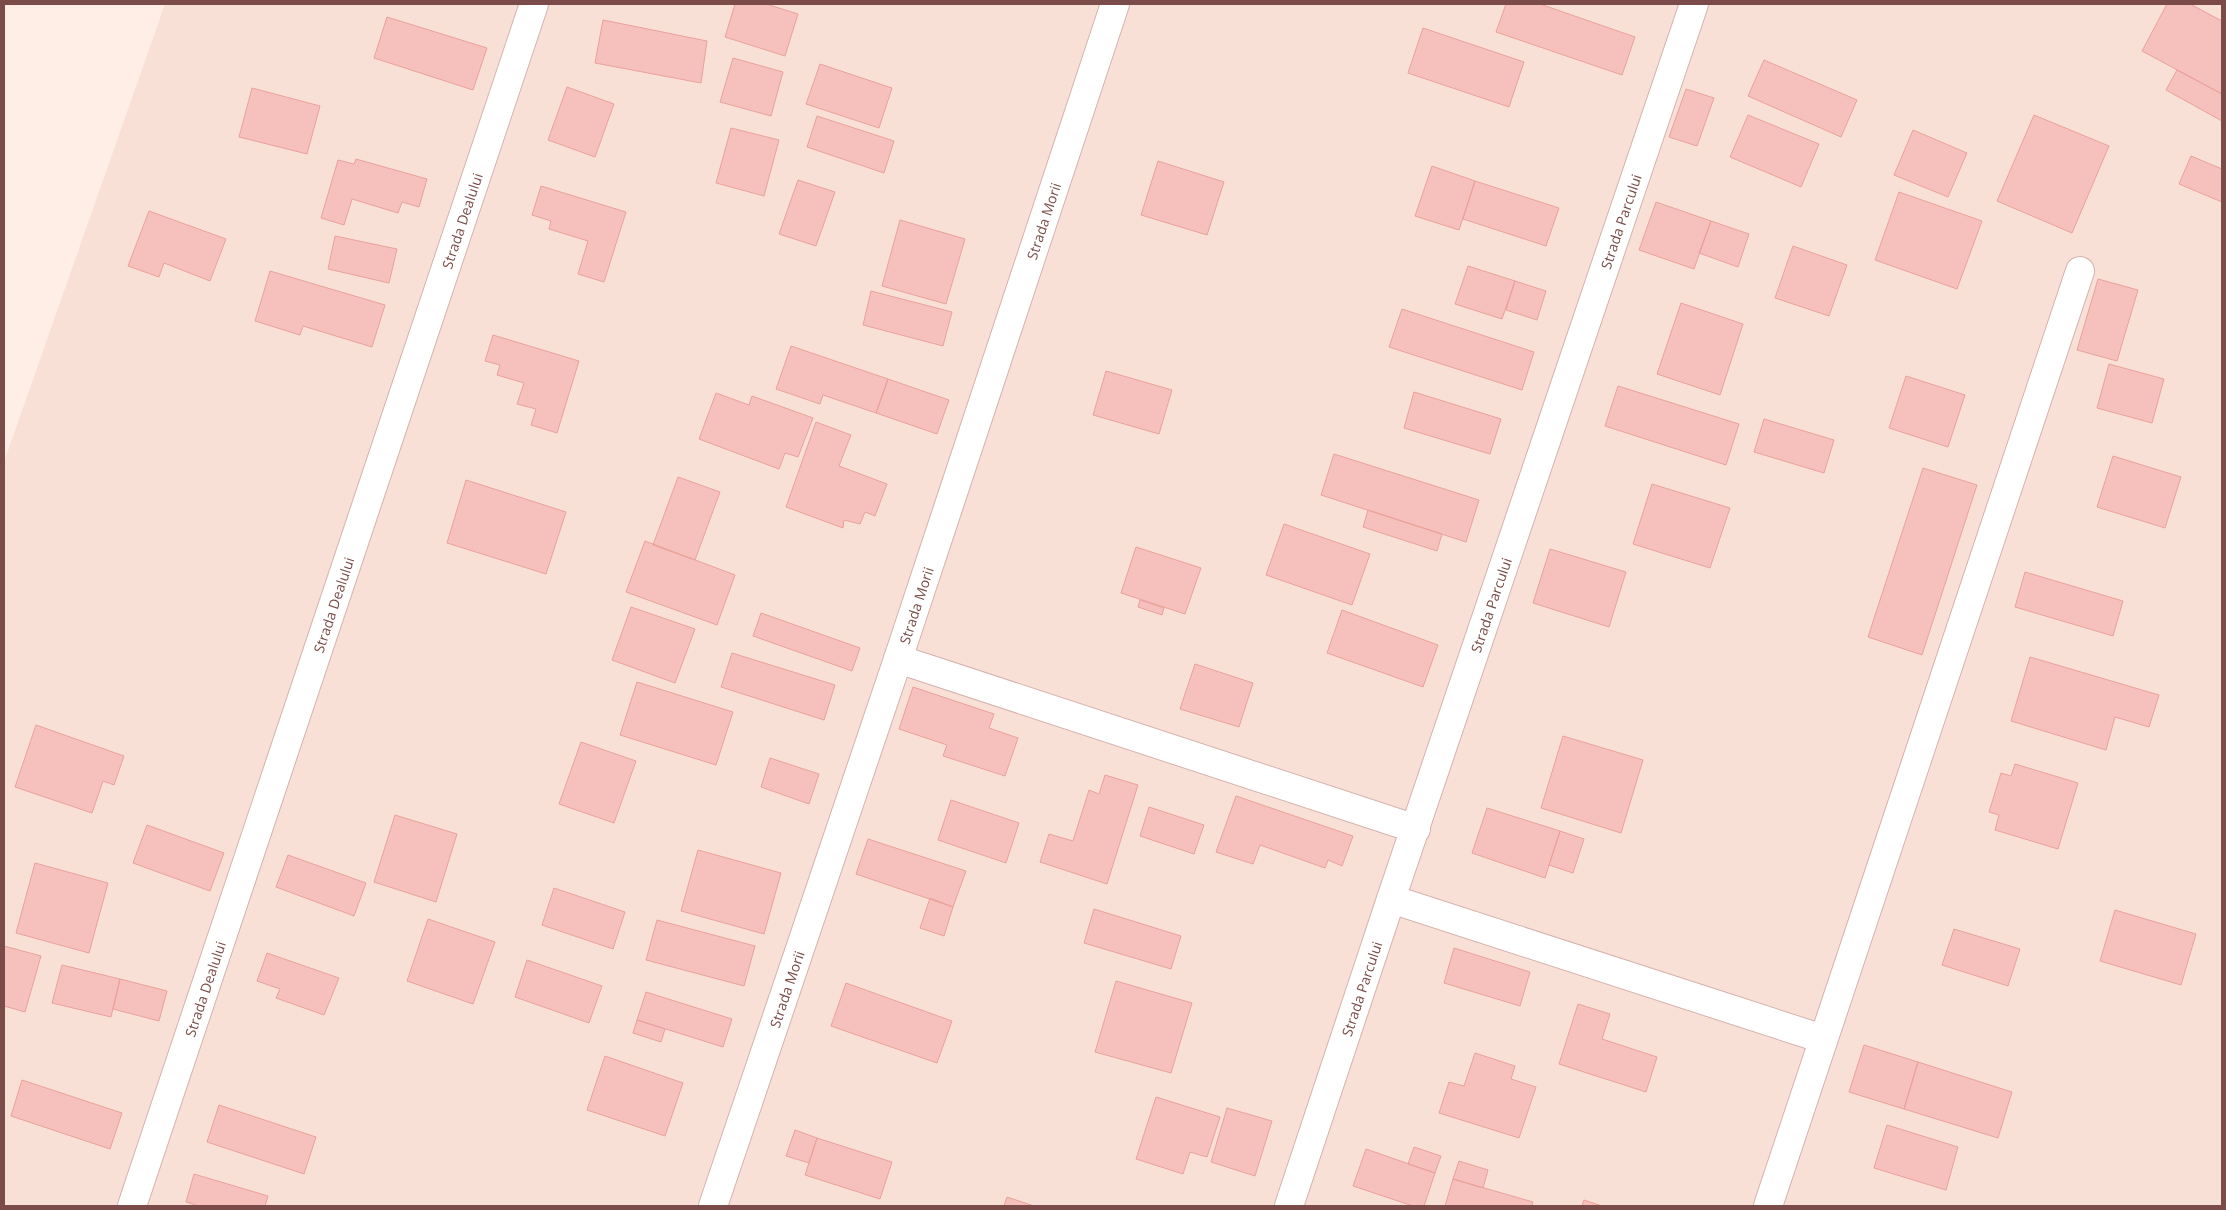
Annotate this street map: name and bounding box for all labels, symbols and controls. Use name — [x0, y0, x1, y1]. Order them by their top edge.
street label: Strada Dealului — [437, 170, 486, 271]
street label: Strada Parcului — [1596, 171, 1645, 271]
street label: Strada Morii — [1022, 180, 1065, 262]
street label: Strada Dealului — [308, 554, 358, 655]
street label: Strada Parcului — [1466, 555, 1515, 655]
street label: Strada Morii — [894, 564, 937, 646]
street label: Strada Dealului — [180, 938, 229, 1039]
street label: Strada Parcului — [1337, 939, 1386, 1039]
street label: Strada Morii — [765, 948, 808, 1030]

